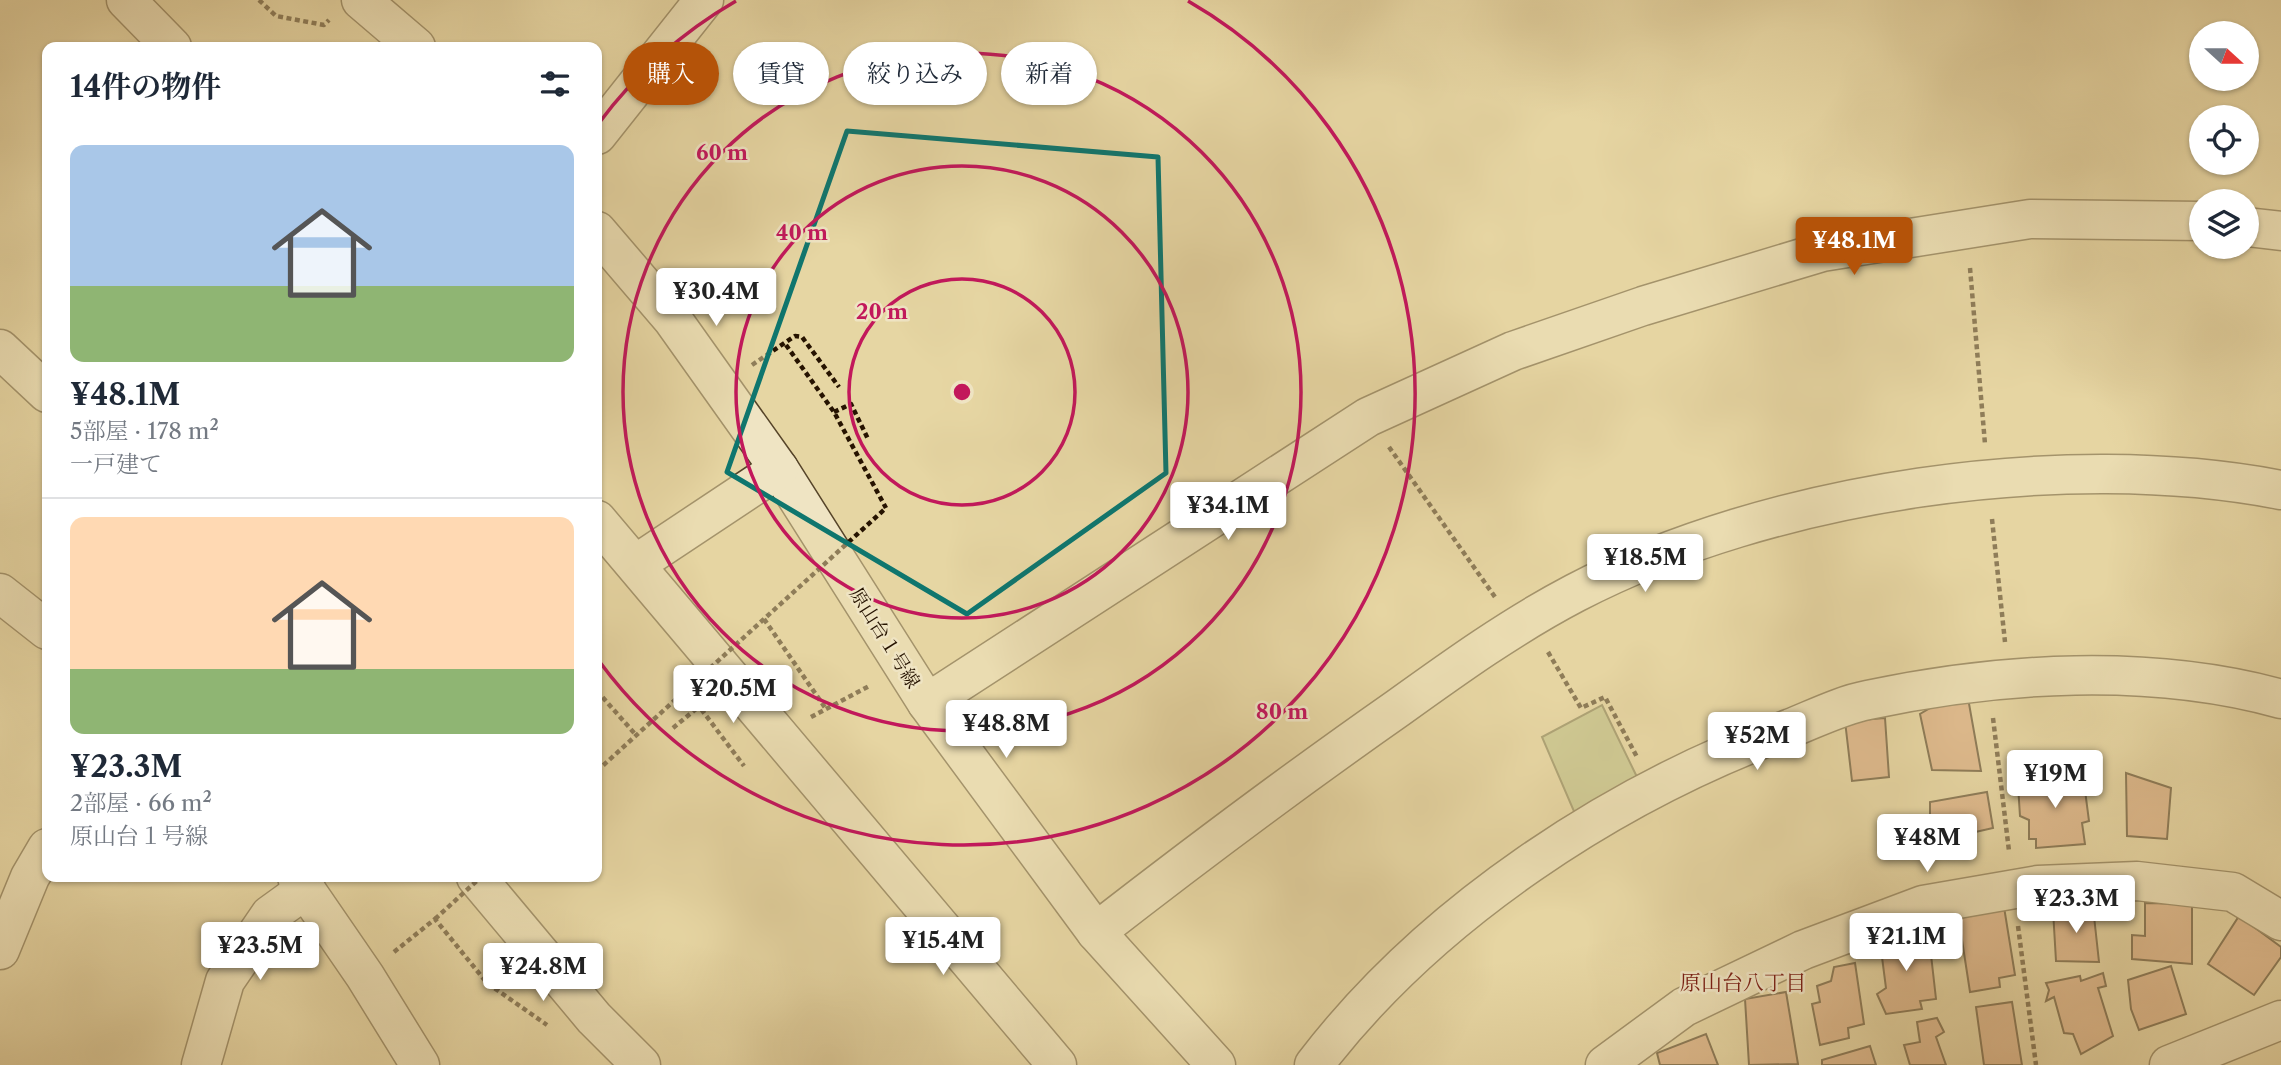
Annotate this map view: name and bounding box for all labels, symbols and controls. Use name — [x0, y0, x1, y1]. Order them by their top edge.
north arrow — [2189, 21, 2259, 91]
map controls — [2189, 21, 2259, 259]
chip: 購入 — [623, 42, 719, 105]
chip: 賃貸 — [733, 42, 829, 105]
chip: 絞り込み — [843, 42, 987, 105]
chip: 新着 — [1001, 42, 1097, 105]
icon: filters — [536, 65, 574, 103]
text: 14件の物件 — [70, 68, 221, 105]
button: locate — [2189, 105, 2259, 175]
text: 60 m — [696, 140, 748, 165]
button: layers — [2189, 189, 2259, 259]
icon: home — [259, 190, 385, 316]
pin: ¥48.1M — [1797, 218, 1911, 277]
text: 40 m — [776, 220, 828, 245]
text: ¥48.1M — [1812, 226, 1896, 254]
pin: ¥30.4M — [659, 268, 773, 328]
text: ¥30.4M — [672, 277, 760, 305]
text: 20 m — [856, 299, 908, 324]
text: ¥48.1M — [70, 376, 180, 413]
centre of rings — [950, 380, 974, 404]
text: 5部屋 · 178 m² — [70, 417, 219, 445]
text: 一戸建て — [70, 450, 162, 478]
pin: ¥34.1M — [1171, 482, 1285, 542]
text: ¥34.1M — [1186, 491, 1270, 519]
pin: ¥18.5M — [1588, 534, 1702, 594]
text: ¥18.5M — [1603, 543, 1687, 571]
icon: home — [259, 562, 385, 688]
street label: 原山台１号線 — [845, 584, 925, 692]
pin: ¥20.5M — [676, 666, 790, 725]
text: ¥20.5M — [689, 674, 777, 702]
text: 80 m — [1256, 699, 1308, 724]
pin: ¥48.8M — [949, 700, 1063, 760]
text: ¥48.8M — [962, 709, 1050, 737]
pin: ¥52M — [1716, 712, 1798, 772]
text: ¥52M — [1724, 721, 1790, 749]
text: ¥23.3M — [70, 748, 182, 785]
pin: ¥19M — [2014, 750, 2096, 810]
text: ¥19M — [2023, 759, 2087, 787]
text: 2部屋 · 66 m² — [70, 789, 212, 817]
pin: ¥48M — [1886, 814, 1968, 874]
text: 原山台１号線 — [70, 822, 208, 850]
text: ¥48M — [1893, 823, 1961, 851]
pin: ¥23.3M — [2019, 876, 2133, 935]
text: ¥23.3M — [2033, 884, 2119, 912]
pin: ¥21.1M — [1849, 914, 1963, 973]
pin: ¥15.4M — [886, 918, 1000, 977]
pin: ¥23.5M — [203, 922, 317, 982]
text: ¥21.1M — [1866, 922, 1946, 950]
text: ¥15.4M — [901, 926, 985, 954]
text: ¥23.5M — [217, 931, 303, 959]
pin: ¥24.8M — [486, 944, 600, 1003]
text: ¥24.8M — [499, 952, 587, 980]
district label: 原山台八丁目 — [1680, 970, 1806, 995]

